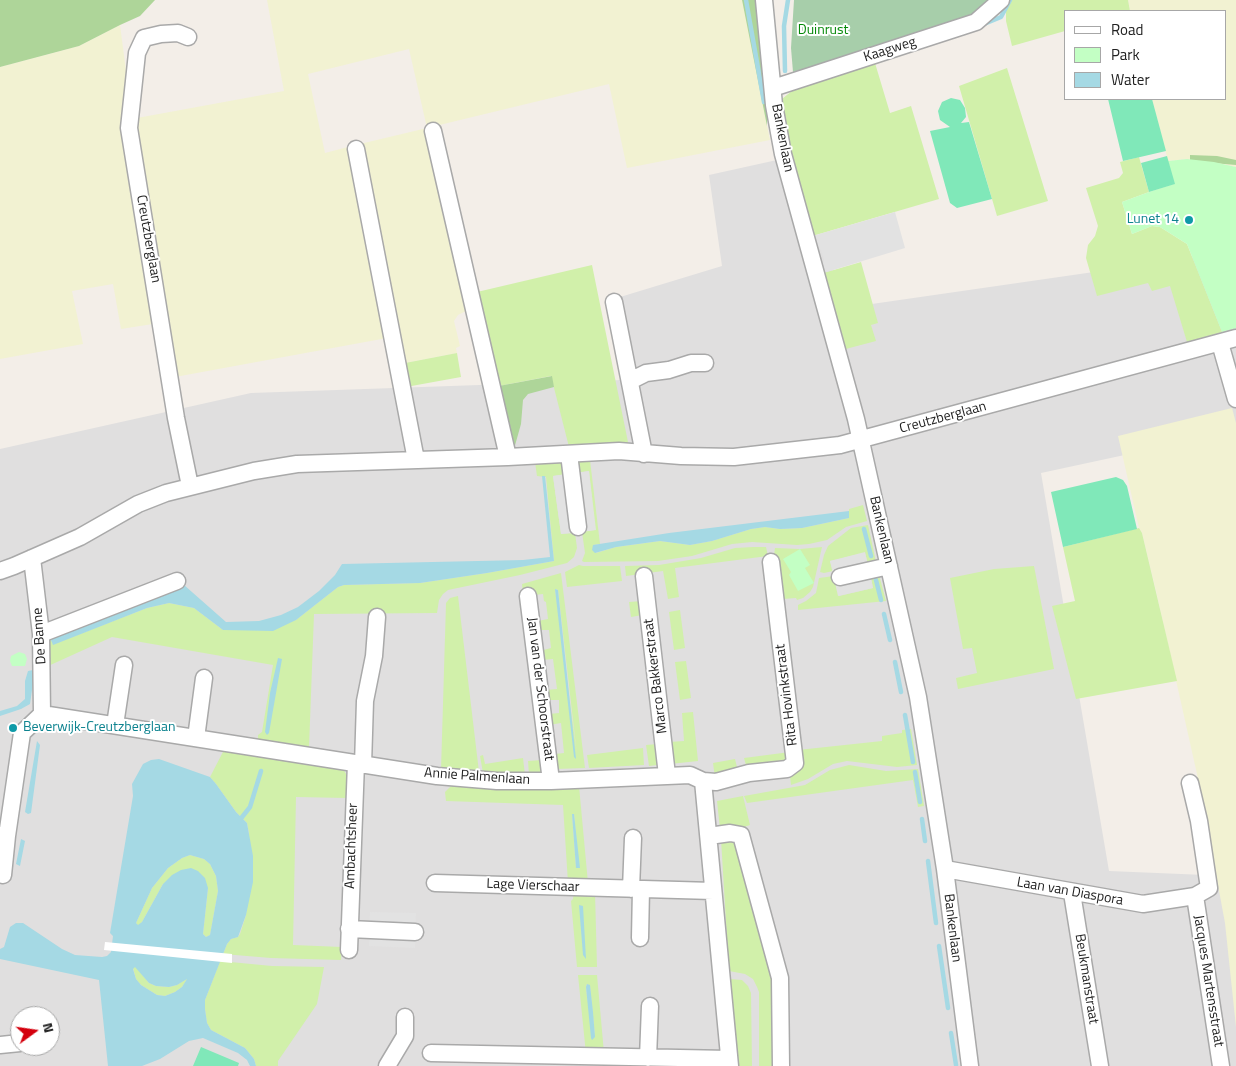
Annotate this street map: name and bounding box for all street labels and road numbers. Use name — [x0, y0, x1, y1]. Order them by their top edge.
street label: Kaagweg — [862, 34, 918, 66]
street label: Bankenlaan — [767, 103, 797, 173]
street label: Creutzberglaan — [132, 194, 164, 284]
street label: Creutzberglaan — [898, 398, 988, 438]
street label: Bankenlaan — [865, 494, 897, 566]
street label: De Banne — [30, 607, 50, 665]
street label: Jan van der Schoorstraat — [523, 616, 557, 762]
street label: Marco Bakkerstraat — [641, 617, 671, 735]
street label: Rita Hovinkstraat — [772, 643, 802, 747]
street label: Annie Palmenlaan — [423, 765, 531, 789]
street label: Ambachtsheer — [342, 803, 362, 889]
street label: Laan van Diaspora — [1015, 874, 1125, 910]
street label: Lage Vierschaar — [486, 876, 580, 896]
street label: Bankenlaan — [939, 893, 965, 963]
street label: Jacques Martensstraat — [1189, 914, 1227, 1048]
street label: Beukmanstraat — [1071, 933, 1101, 1025]

